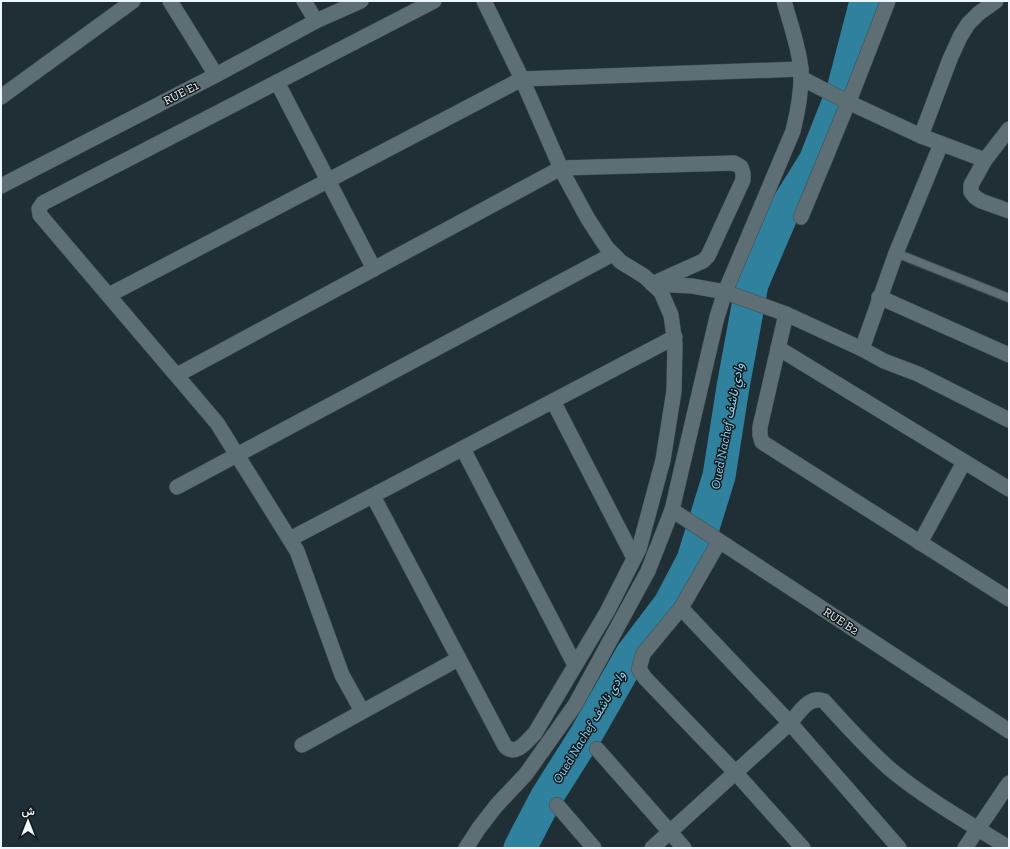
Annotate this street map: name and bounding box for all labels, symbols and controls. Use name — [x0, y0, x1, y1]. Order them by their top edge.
street label: RUE E1 — [161, 78, 201, 108]
water label: Oued Nachef وادي ناشف — [707, 361, 750, 491]
street label: RUE B2 — [821, 604, 861, 638]
water label: Oued Nachef وادي ناشف — [550, 668, 631, 787]
north arrow — [8, 801, 48, 841]
text: ش — [21, 805, 35, 818]

